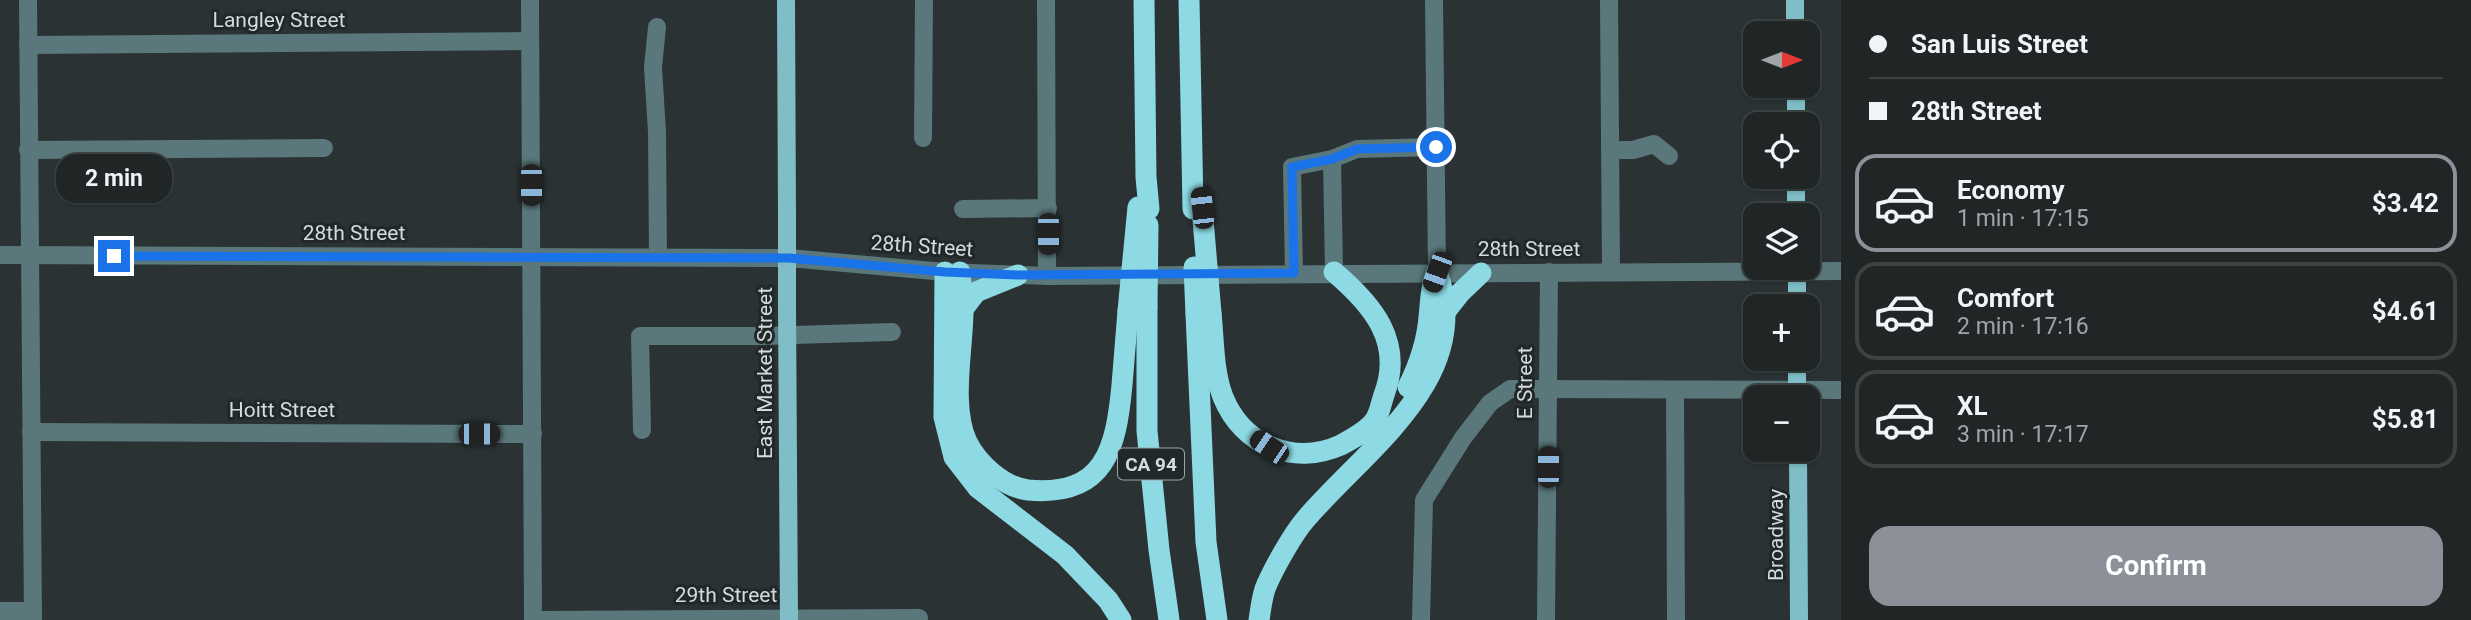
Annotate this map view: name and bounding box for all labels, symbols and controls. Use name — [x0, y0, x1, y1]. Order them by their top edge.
street label: Langley Street — [213, 8, 346, 32]
north arrow — [1743, 21, 1820, 98]
map controls — [1743, 21, 1820, 462]
text: San Luis Street — [1911, 29, 2088, 59]
text: 28th Street — [1911, 96, 2042, 126]
button: locate — [1743, 112, 1820, 189]
route start — [1420, 131, 1452, 163]
callout: 2 min — [56, 154, 172, 204]
car — [521, 164, 542, 206]
text: 2 min — [85, 165, 143, 192]
icon: car — [1873, 172, 1936, 235]
text: Economy — [1957, 175, 2064, 205]
car — [1190, 186, 1215, 230]
text: $3.42 — [2372, 188, 2439, 218]
button: layers — [1743, 203, 1820, 280]
text: 1 min · 17:15 — [1957, 205, 2089, 232]
car — [1038, 213, 1059, 255]
street label: 28th Street — [303, 221, 405, 245]
street label: 28th Street — [870, 230, 974, 262]
street label: 28th Street — [1478, 237, 1580, 261]
route end — [98, 240, 130, 272]
car — [1420, 249, 1455, 295]
icon: car — [1873, 280, 1936, 343]
text: Comfort — [1957, 283, 2054, 313]
street label: East Market Street — [753, 287, 777, 459]
button: + — [1743, 294, 1820, 371]
text: $4.61 — [2372, 296, 2439, 326]
text: 2 min · 17:16 — [1957, 313, 2089, 340]
street label: E Street — [1513, 347, 1537, 419]
button: − — [1743, 385, 1820, 462]
icon: car — [1873, 388, 1936, 451]
text: XL — [1957, 391, 1988, 421]
street label: Hoitt Street — [229, 398, 335, 422]
text: $5.81 — [2372, 404, 2439, 434]
text: 3 min · 17:17 — [1957, 421, 2089, 448]
car — [459, 424, 501, 445]
car — [1246, 427, 1293, 467]
car — [1538, 446, 1559, 488]
road number: CA 94 — [1118, 449, 1184, 480]
street label: Broadway — [1764, 489, 1788, 581]
button: Confirm — [1869, 526, 2443, 606]
street label: 29th Street — [675, 583, 777, 607]

